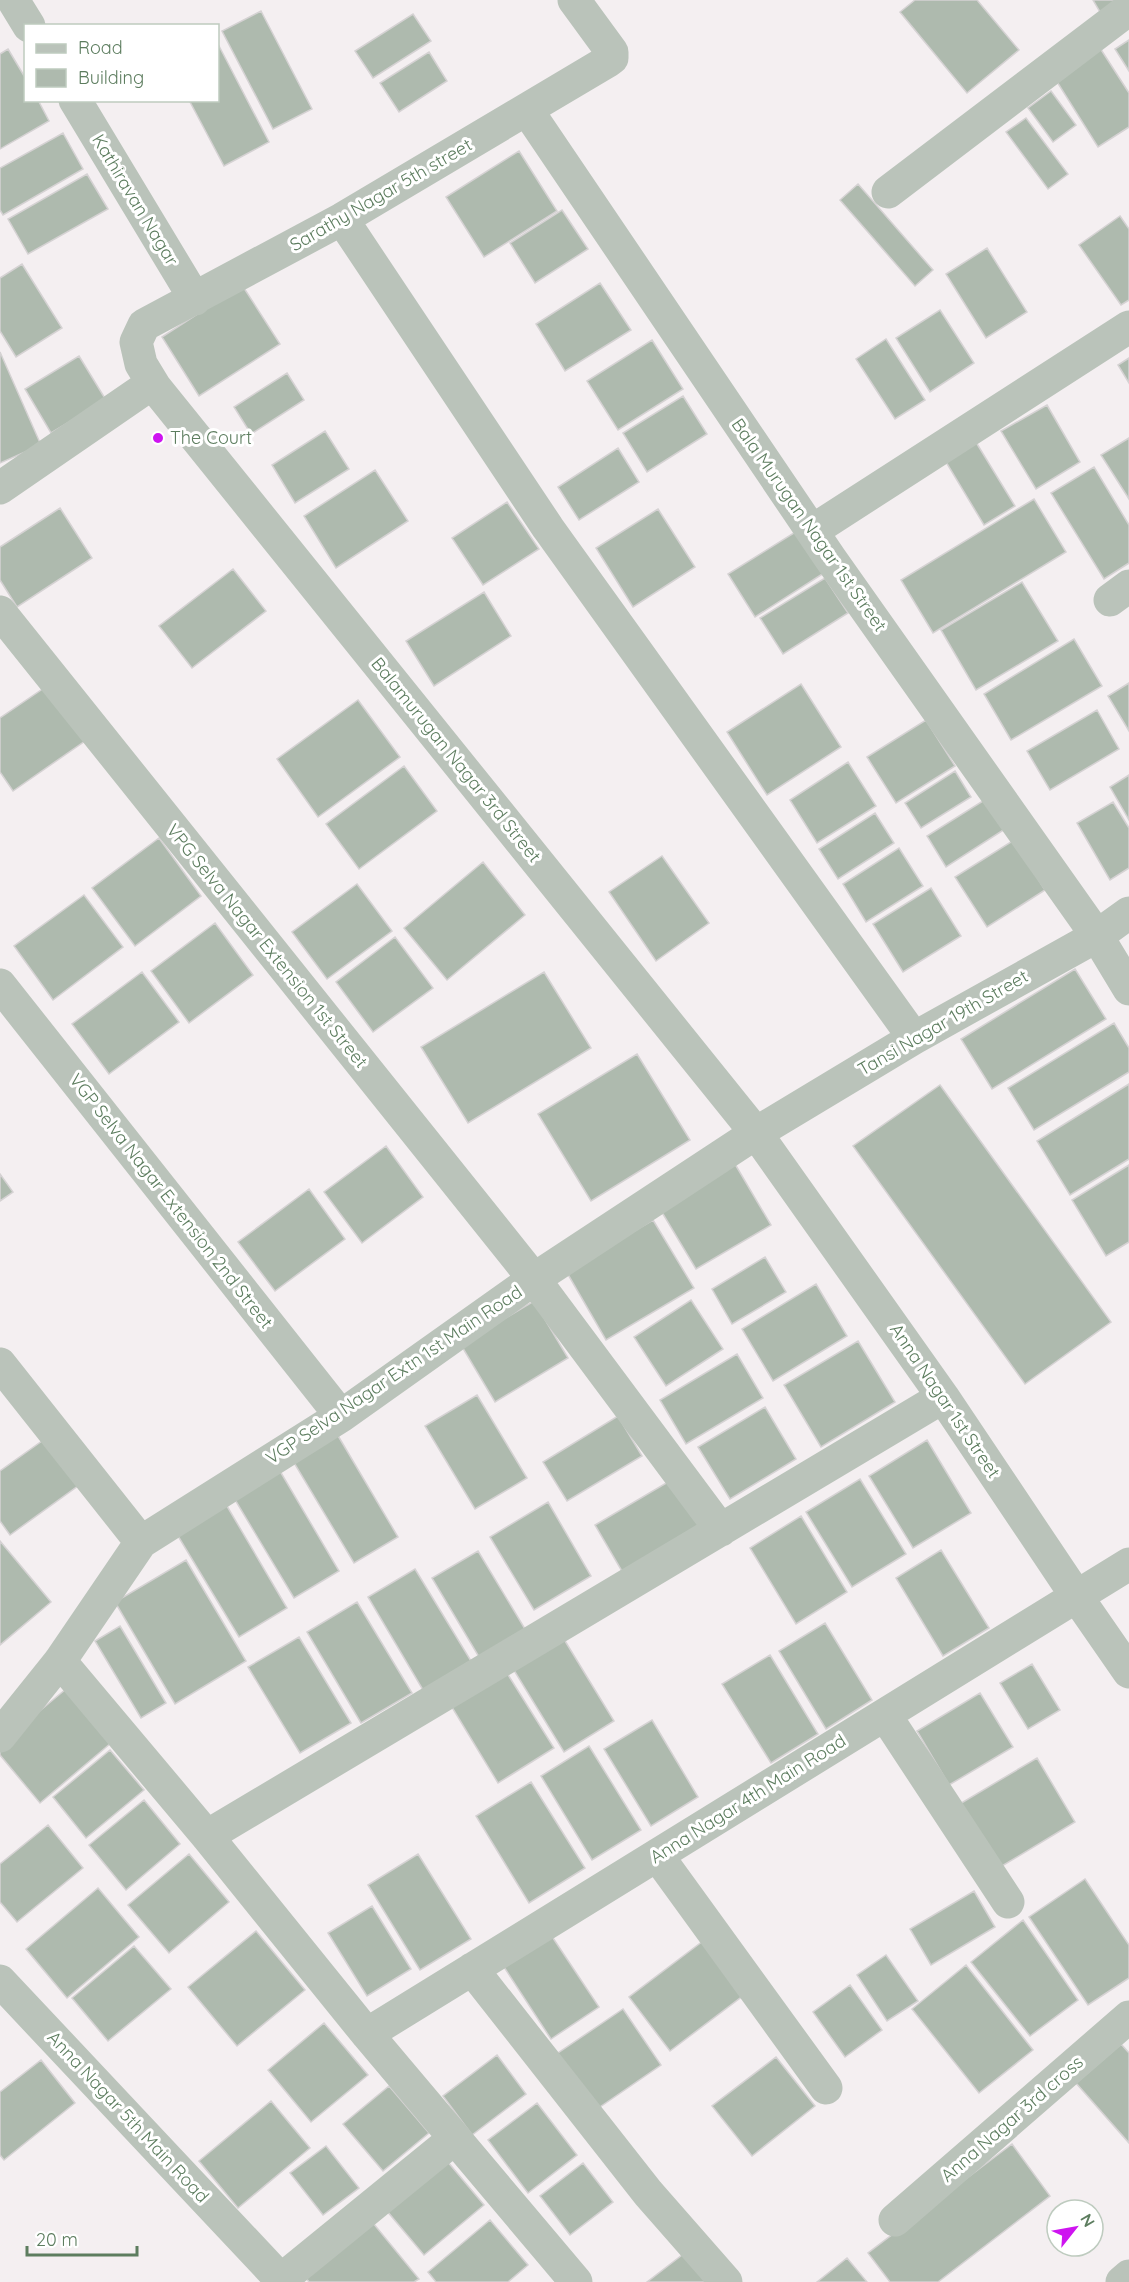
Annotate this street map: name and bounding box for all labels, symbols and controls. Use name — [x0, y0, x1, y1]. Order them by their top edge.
legend — [24, 24, 219, 102]
text: Road — [78, 36, 123, 59]
text: Building — [78, 66, 144, 89]
street label: Kathiravan Nagar — [87, 130, 184, 270]
street label: Sarathy Nagar 5th street — [286, 133, 476, 256]
street label: Bala Murugan Nagar 1st Street — [727, 414, 892, 636]
place label: The Court — [170, 426, 252, 449]
marker: The Court — [151, 431, 165, 445]
street label: Balamurugan Nagar 3rd Street — [366, 652, 546, 867]
street label: VPG Selva Nagar Extension 1st Street — [162, 819, 373, 1072]
street label: Tansi Nagar 19th Street — [854, 964, 1032, 1081]
street label: VGP Selva Nagar Extension 2nd Street — [65, 1069, 278, 1333]
street label: VGP Selva Nagar Extn 1st Main Road — [261, 1280, 526, 1469]
street label: Anna Nagar 1st Street — [885, 1319, 1006, 1482]
street label: Anna Nagar 4th Main Road — [646, 1729, 850, 1868]
street label: Anna Nagar 5th Main Road — [43, 2026, 214, 2207]
street label: Anna Nagar 3rd cross — [936, 2050, 1088, 2187]
north arrow — [1045, 2198, 1105, 2258]
text: N — [1076, 2210, 1099, 2230]
scale bar — [27, 2219, 136, 2257]
text: 20 m — [36, 2228, 78, 2251]

